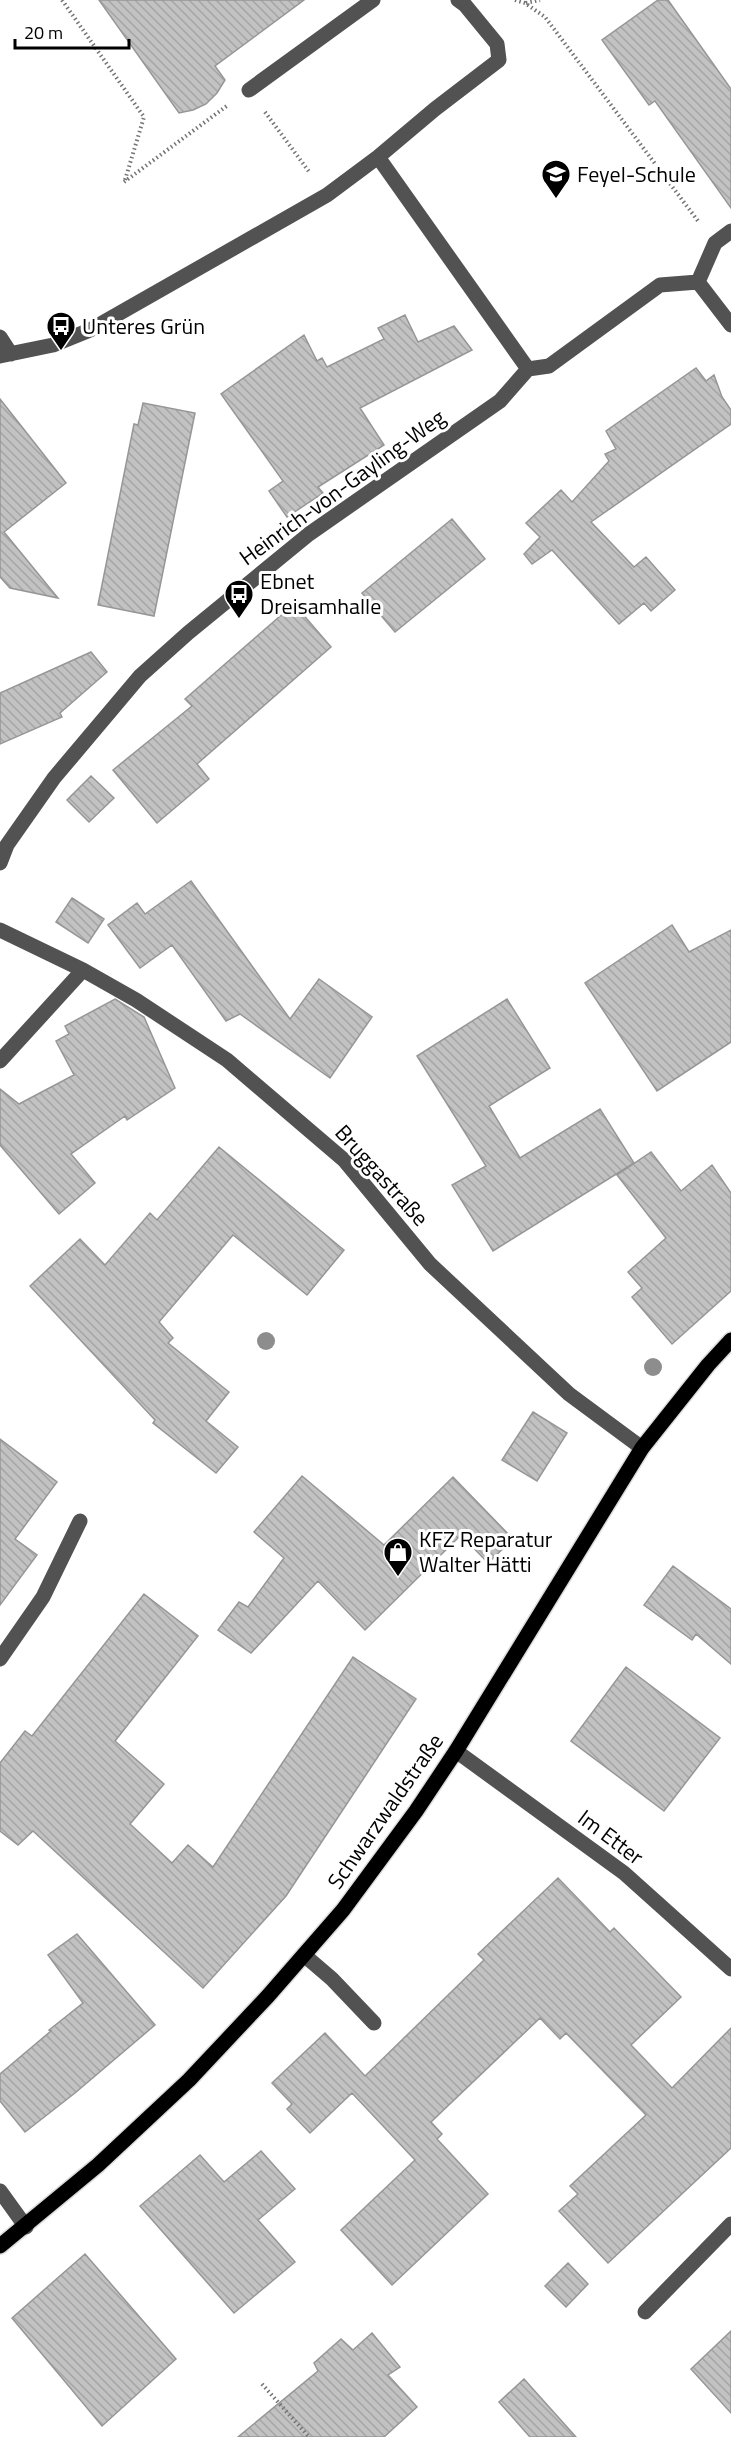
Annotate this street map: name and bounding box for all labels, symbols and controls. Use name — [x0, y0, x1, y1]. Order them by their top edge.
scale bar — [15, 12, 129, 50]
text: 20 m — [24, 19, 63, 46]
place label: Feyel-Schule — [577, 157, 696, 191]
school or university icon: Feyel-Schule — [540, 158, 572, 200]
place label: Unteres Grün — [82, 309, 205, 343]
bus stop icon: Unteres Grün — [45, 310, 77, 352]
street label: Heinrich-von-Gayling-Weg — [232, 400, 452, 574]
place label: Ebnet Dreisamhalle — [260, 564, 381, 623]
bus stop icon: Ebnet Dreisamhalle — [223, 578, 255, 620]
street label: Bruggastraße — [327, 1117, 437, 1233]
place label: KFZ Reparatur Walter Hätti — [419, 1522, 553, 1581]
shop icon: KFZ Reparatur Walter Hätti — [382, 1536, 414, 1578]
street label: Schwarzwaldstraße — [319, 1726, 451, 1896]
street label: Im Etter — [571, 1801, 651, 1873]

